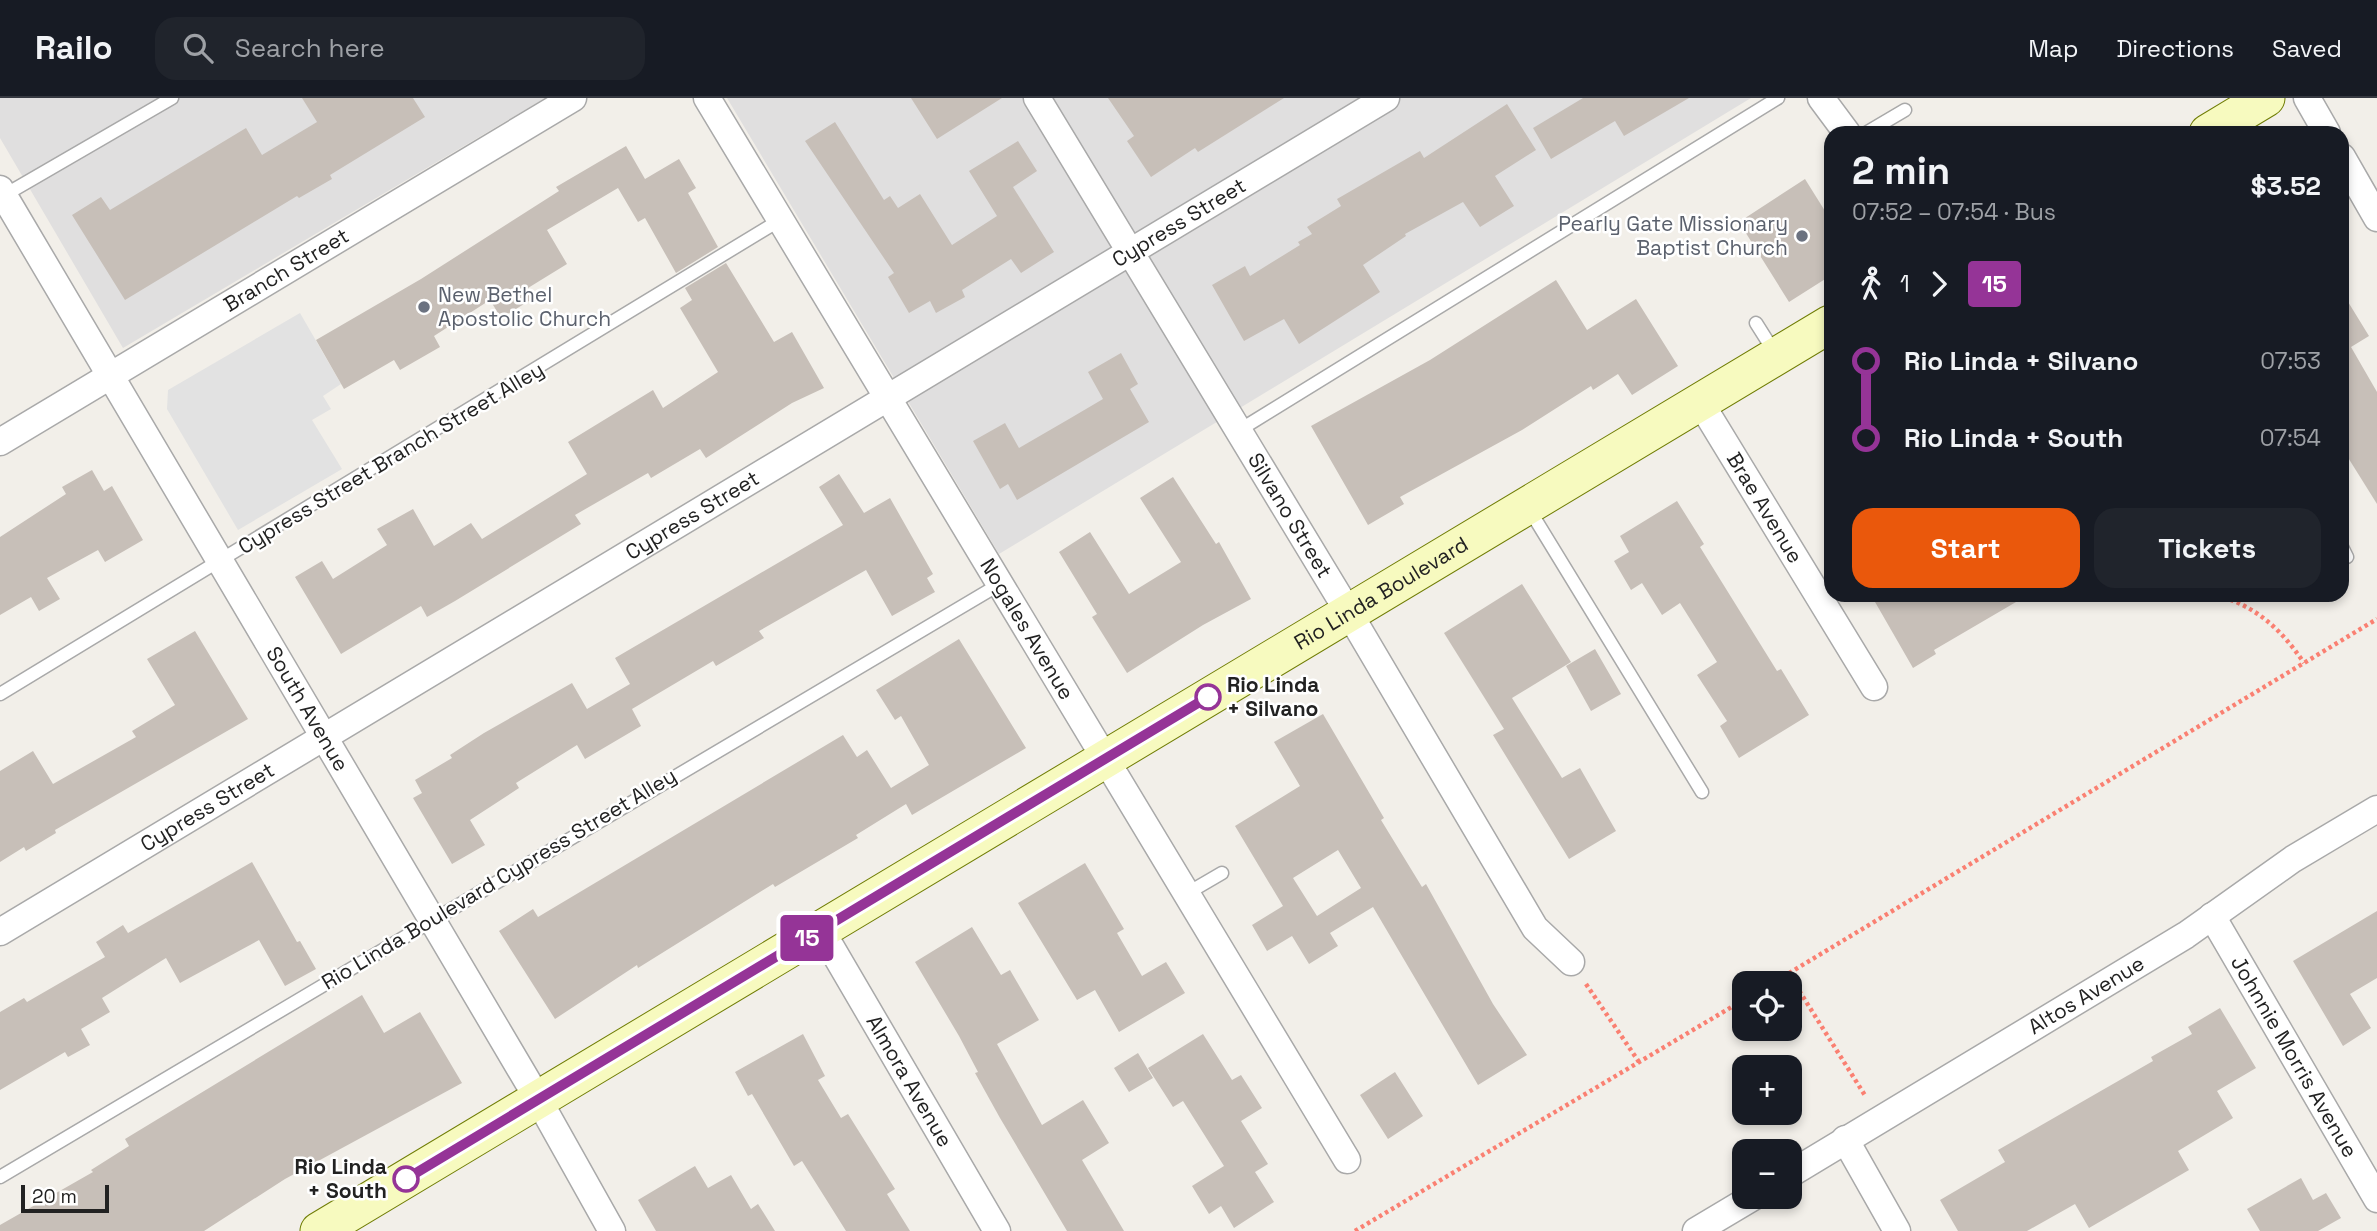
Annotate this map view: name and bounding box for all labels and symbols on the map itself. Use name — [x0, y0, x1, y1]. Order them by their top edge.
street label: Cypress Street — [1107, 171, 1251, 273]
place label: Pearly Gate Missionary Baptist Church — [1558, 210, 1788, 261]
street label: Branch Street — [219, 222, 354, 318]
marker: Pearly Gate Missionary Baptist Church — [1794, 228, 1810, 244]
place label: New Bethel Apostolic Church — [438, 281, 611, 332]
marker: New Bethel Apostolic Church — [416, 299, 432, 315]
street label: Cypress Street Branch Street Alley — [233, 355, 549, 560]
street label: Brae Avenue — [1721, 447, 1809, 568]
street label: Silvano Street — [1242, 448, 1339, 583]
street label: Cypress Street — [620, 464, 764, 566]
street label: Rio Linda Boulevard — [1289, 530, 1473, 656]
street label: Nogales Avenue — [974, 553, 1080, 704]
street label: South Avenue — [260, 641, 355, 776]
place label: Rio Linda + Silvano — [1227, 671, 1319, 722]
marker: Rio Linda + Silvano — [1195, 684, 1221, 710]
street label: Cypress Street — [135, 756, 279, 857]
street label: Rio Linda Boulevard Cypress Street Alley — [316, 762, 681, 995]
line badge: 15 — [776, 915, 838, 961]
street label: Altos Avenue — [2023, 949, 2149, 1040]
street label: Johnnie Morris Avenue — [2225, 951, 2364, 1162]
street label: Almora Avenue — [861, 1010, 959, 1152]
place label: Rio Linda + South — [295, 1153, 387, 1204]
marker: Rio Linda + South — [393, 1166, 419, 1192]
scale bar — [21, 1182, 108, 1214]

